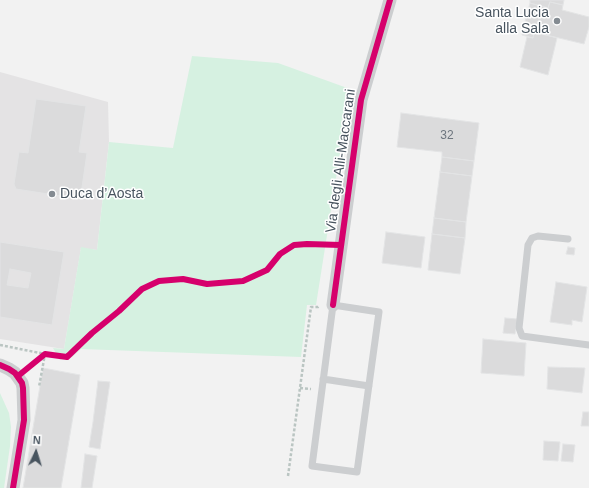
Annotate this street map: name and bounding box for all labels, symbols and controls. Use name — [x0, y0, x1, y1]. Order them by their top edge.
place label: Santa Lucia alla Sala — [475, 5, 549, 38]
marker: Santa Lucia alla Sala — [552, 16, 562, 26]
street label: Via degli Alli-Maccarani — [323, 88, 359, 234]
house number: 32 — [440, 129, 454, 143]
place label: Duca d’Aosta — [60, 186, 143, 202]
marker: Duca d’Aosta — [47, 189, 57, 199]
north arrow — [16, 432, 56, 472]
text: N — [32, 434, 41, 446]

